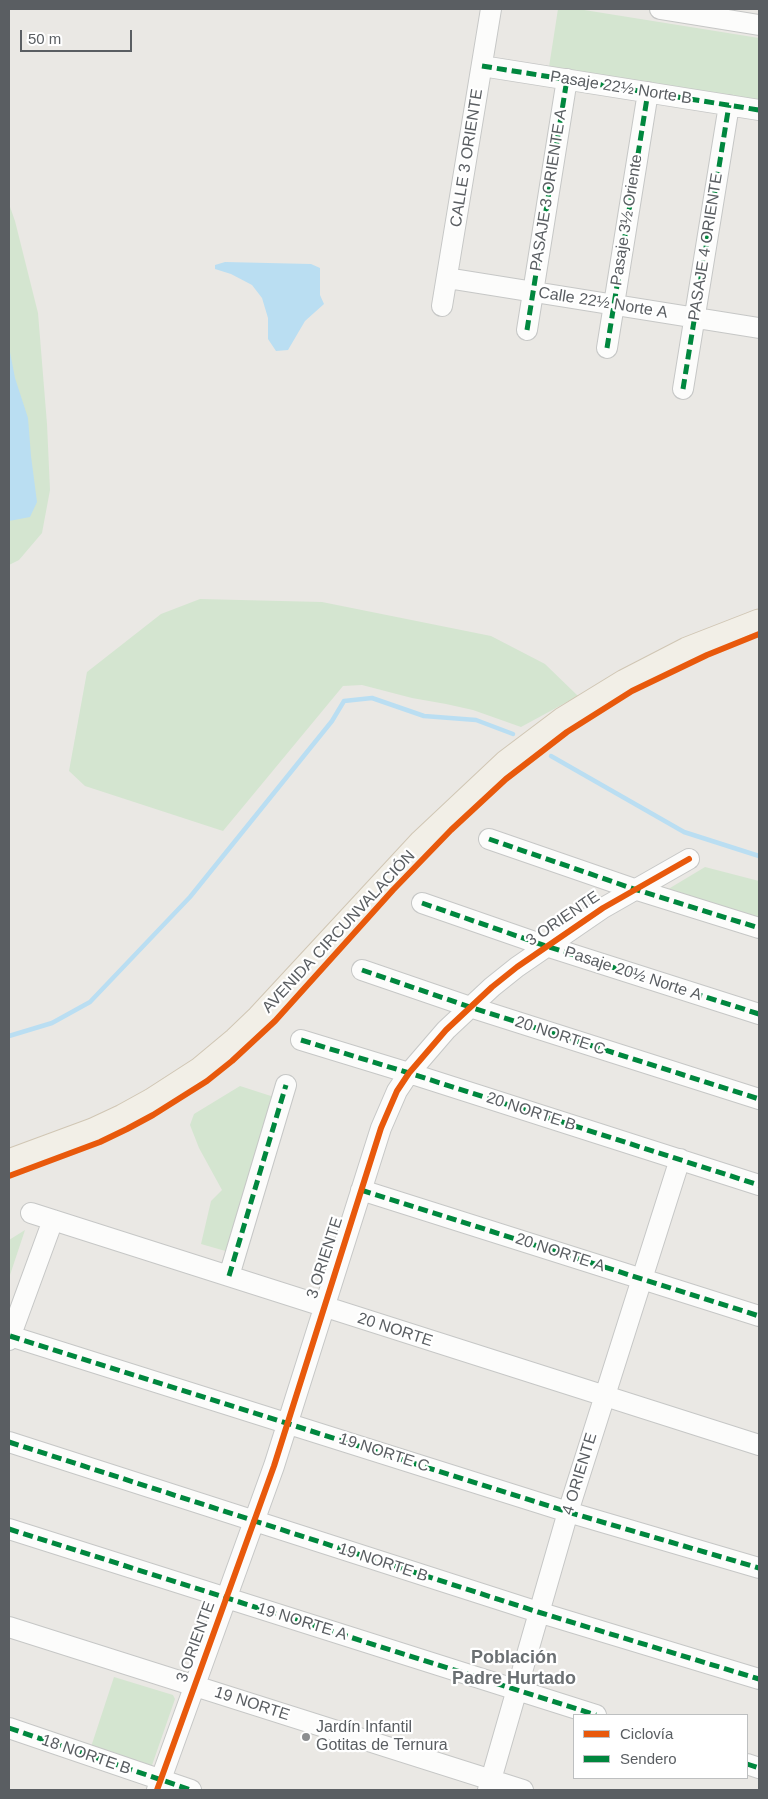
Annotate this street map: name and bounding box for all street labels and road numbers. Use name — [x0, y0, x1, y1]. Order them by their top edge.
street label: Pasaje 22½ Norte B — [549, 67, 693, 109]
street label: CALLE 3 ORIENTE — [447, 88, 487, 228]
street label: PASAJE 3 ORIENTE A — [527, 107, 571, 273]
street label: Pasaje 3½ Oriente — [607, 153, 647, 287]
street label: PASAJE 4 ORIENTE — [685, 172, 727, 322]
street label: Calle 22½ Norte A — [537, 283, 669, 323]
street label: AVENIDA CIRCUNVALACIÓN — [259, 847, 419, 1017]
street label: 3 ORIENTE — [523, 887, 603, 951]
street label: Pasaje 20½ Norte A — [562, 943, 704, 1005]
street label: 20 NORTE C — [512, 1012, 608, 1060]
street label: 20 NORTE B — [484, 1088, 578, 1136]
street label: 3 ORIENTE — [303, 1215, 347, 1301]
street label: 20 NORTE A — [513, 1229, 607, 1277]
street label: 20 NORTE — [355, 1309, 435, 1351]
street label: 19 NORTE C — [336, 1429, 432, 1477]
street label: 4 ORIENTE — [558, 1431, 602, 1517]
street label: 19 NORTE B — [336, 1539, 430, 1587]
street label: 3 ORIENTE — [173, 1599, 219, 1685]
street label: 19 NORTE A — [255, 1599, 349, 1645]
street label: 19 NORTE — [212, 1683, 292, 1725]
street label: 18 NORTE B — [39, 1731, 133, 1779]

